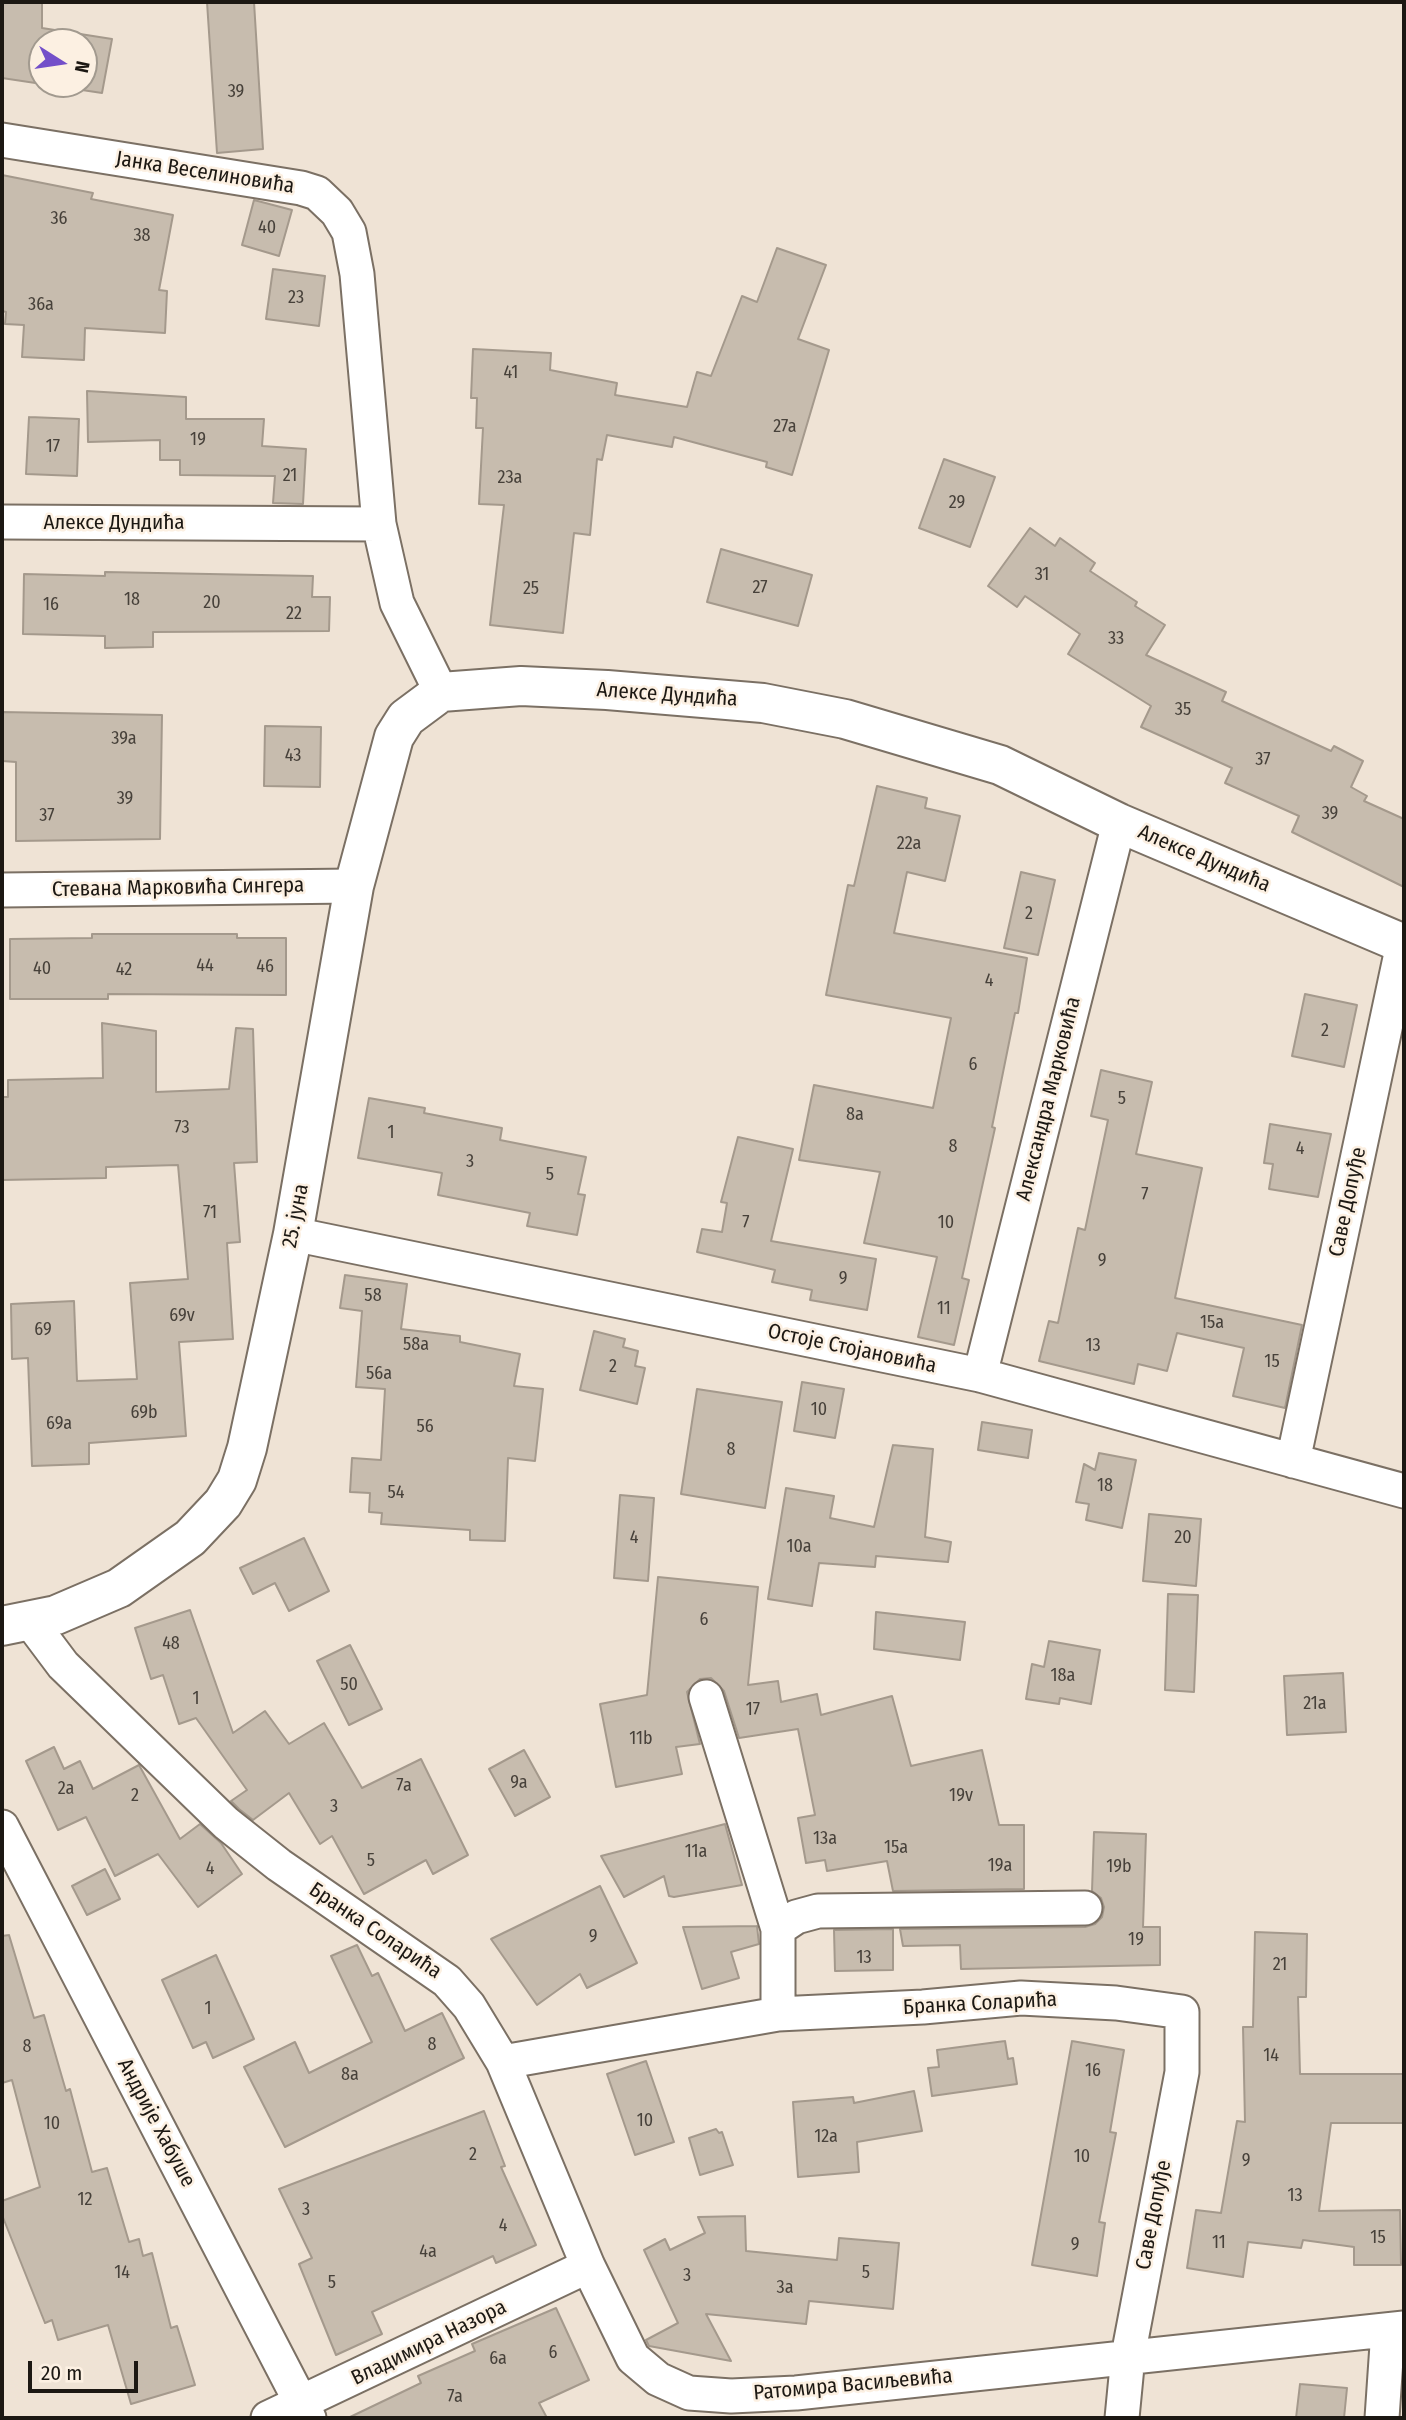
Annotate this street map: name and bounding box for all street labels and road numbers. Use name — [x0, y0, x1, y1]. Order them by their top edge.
street label: Јанка Веселиновића — [114, 146, 296, 200]
street label: Алексе Дундића — [43, 510, 185, 536]
street label: Алексе Дундића — [596, 678, 738, 712]
street label: Алексе Дундића — [1134, 820, 1274, 898]
street label: Стевана Марковића Сингера — [52, 873, 304, 903]
street label: Александра Марковића — [1011, 994, 1087, 1204]
street label: Саве Допуђе — [1324, 1145, 1372, 1259]
street label: 25. јуна — [277, 1182, 315, 1250]
street label: Остоје Стојановића — [765, 1319, 939, 1379]
street label: Бранка Соларића — [304, 1877, 446, 1985]
street label: Бранка Соларића — [902, 1987, 1058, 2021]
street label: Андрије Хабуше — [112, 2054, 200, 2192]
street label: Саве Допуђе — [1131, 2158, 1177, 2272]
street label: Владимира Назора — [347, 2295, 511, 2391]
street label: Ратомира Васиљевића — [752, 2364, 954, 2406]

